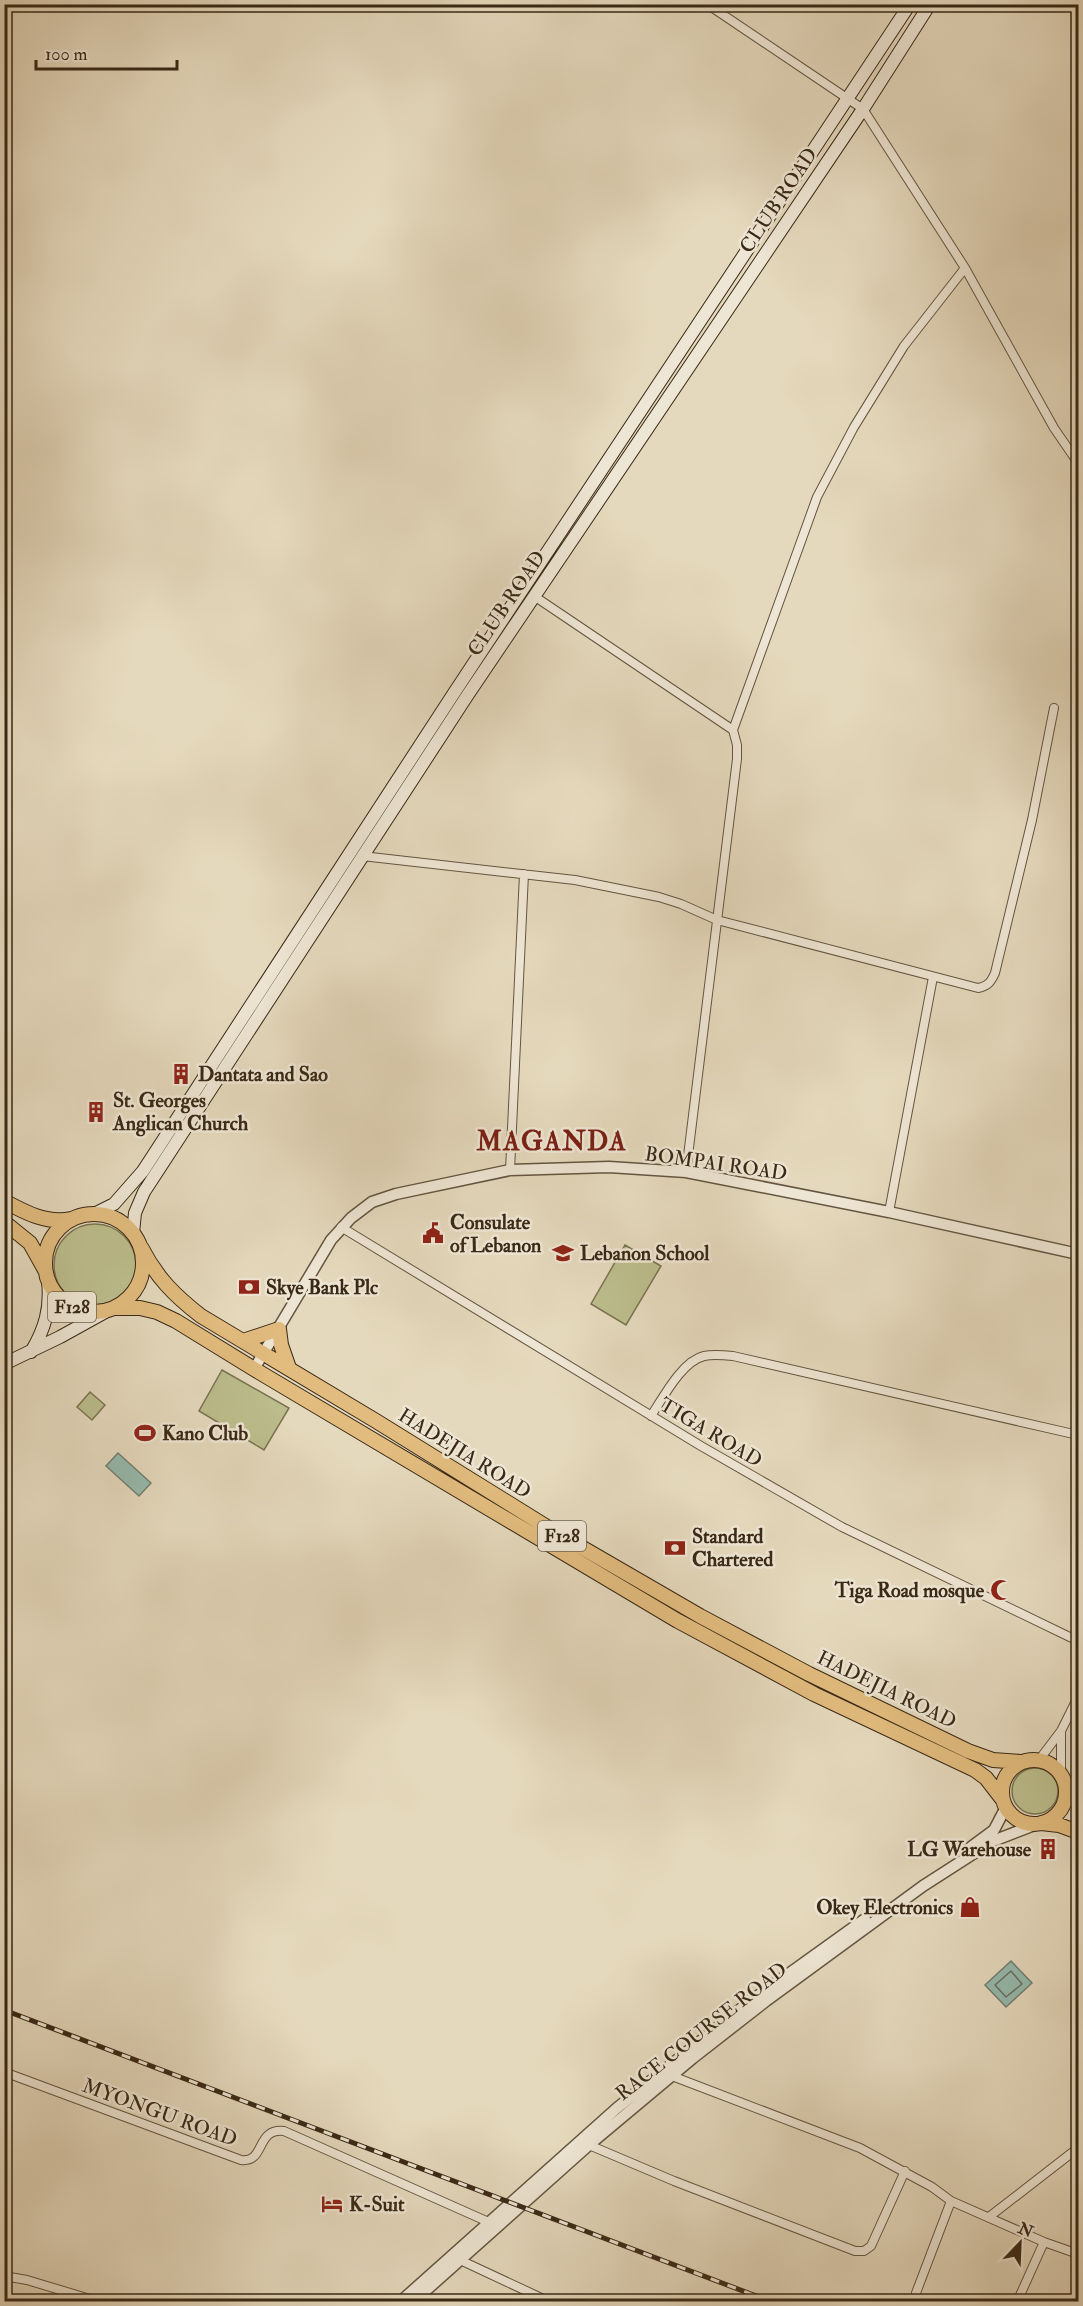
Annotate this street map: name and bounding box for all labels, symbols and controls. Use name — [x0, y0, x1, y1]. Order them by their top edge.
scale bar — [36, 33, 177, 71]
text: 100 m — [45, 43, 88, 66]
street label: CLUB ROAD — [734, 143, 823, 258]
street label: CLUB ROAD — [462, 546, 551, 661]
building icon: Dantata and Sao — [169, 1062, 193, 1086]
place label: Dantata and Sao — [198, 1062, 328, 1087]
place label: St. Georges Anglican Church — [112, 1088, 249, 1137]
building icon: St. Georges Anglican Church — [84, 1100, 108, 1124]
district label: MAGANDA — [476, 1126, 627, 1158]
street label: BOMPAI ROAD — [643, 1141, 789, 1186]
place label: Consulate of Lebanon — [450, 1210, 542, 1258]
public building icon: Consulate of Lebanon — [421, 1221, 445, 1245]
school or university icon: Lebanon School — [551, 1241, 575, 1265]
place label: Lebanon School — [580, 1241, 710, 1266]
bank icon: Skye Bank Plc — [237, 1275, 261, 1299]
place label: Skye Bank Plc — [266, 1275, 379, 1301]
road number: F128 — [48, 1292, 96, 1322]
street label: TIGA ROAD — [655, 1392, 767, 1473]
street label: HADEJIA ROAD — [394, 1403, 536, 1504]
sports icon: Kano Club — [133, 1421, 157, 1445]
place label: Kano Club — [162, 1421, 248, 1446]
road number: F128 — [538, 1521, 586, 1551]
place label: Standard Chartered — [692, 1524, 773, 1572]
bank icon: Standard Chartered — [663, 1536, 687, 1560]
place label: Tiga Road mosque — [834, 1578, 985, 1604]
mosque icon: Tiga Road mosque — [989, 1578, 1013, 1602]
street label: HADEJIA ROAD — [813, 1645, 960, 1734]
place label: LG Warehouse — [907, 1837, 1032, 1862]
building icon: LG Warehouse — [1036, 1837, 1060, 1861]
place label: Okey Electronics — [816, 1895, 953, 1921]
shop icon: Okey Electronics — [958, 1895, 982, 1919]
street label: RACE COURSE ROAD — [611, 1957, 792, 2106]
street label: MYONGU ROAD — [79, 2073, 241, 2152]
hotel icon: K-Suit — [320, 2192, 344, 2216]
place label: K-Suit — [349, 2192, 405, 2217]
north arrow — [990, 2213, 1050, 2273]
text: N — [1014, 2218, 1037, 2242]

